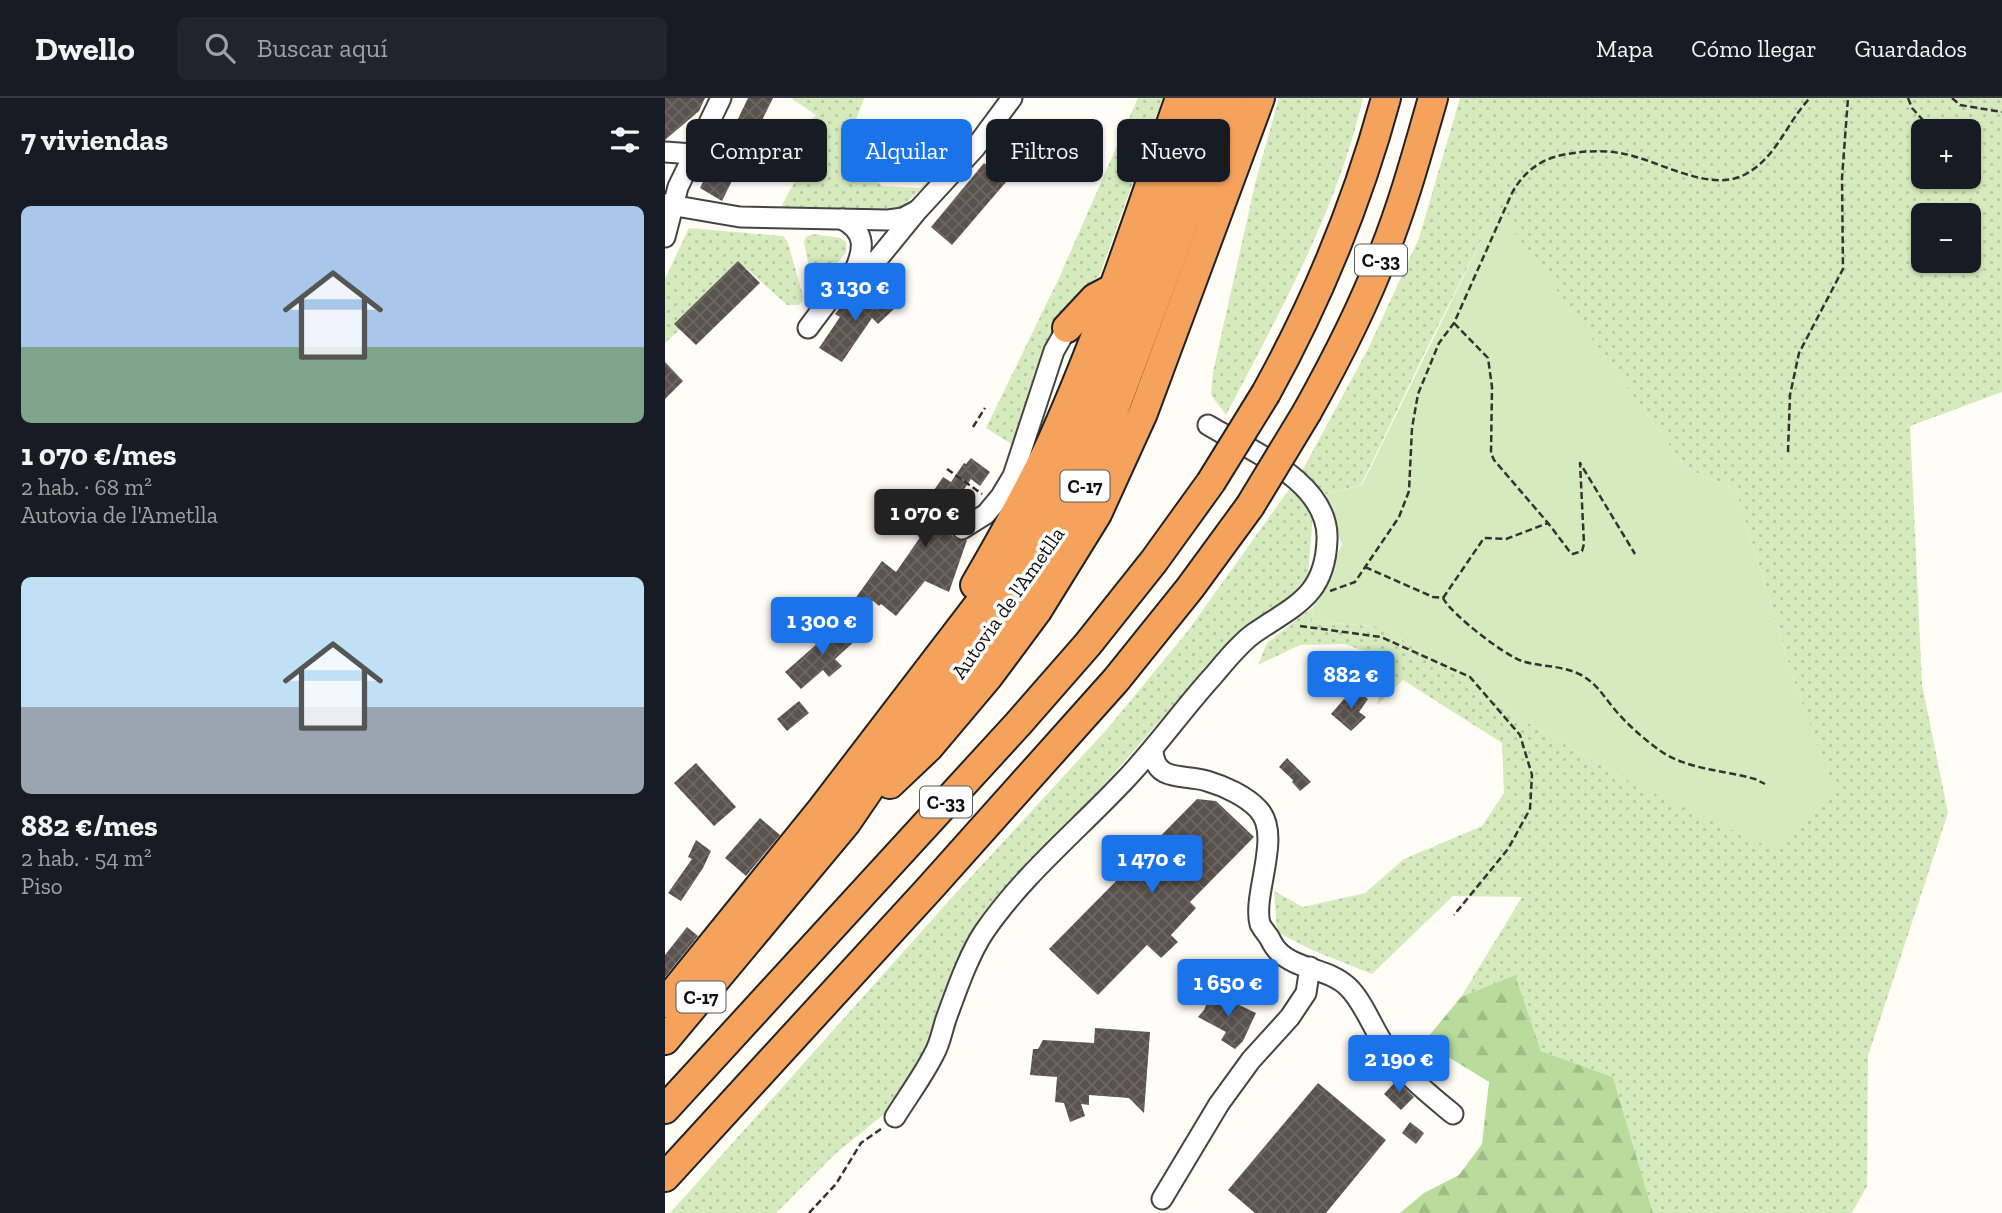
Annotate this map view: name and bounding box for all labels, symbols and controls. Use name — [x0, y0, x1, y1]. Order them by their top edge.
search box — [177, 17, 667, 80]
text: Dwello — [35, 29, 135, 68]
icon: search — [201, 29, 239, 67]
text: Buscar aquí — [257, 32, 388, 64]
text: Mapa — [1596, 34, 1653, 63]
text: Cómo llegar — [1691, 34, 1817, 63]
text: Guardados — [1855, 34, 1967, 63]
chip: Comprar — [686, 119, 827, 182]
chip: Alquilar — [841, 119, 972, 182]
chip: Filtros — [986, 119, 1103, 182]
chip: Nuevo — [1117, 119, 1230, 182]
map controls — [1911, 119, 1981, 273]
button: + — [1911, 119, 1981, 189]
icon: filters — [606, 121, 644, 159]
text: 7 viviendas — [21, 122, 168, 158]
button: − — [1911, 203, 1981, 273]
road number: C-33 — [1355, 244, 1407, 276]
icon: home — [270, 252, 396, 378]
pin: 3 130 € — [790, 264, 920, 323]
text: 3 130 € — [820, 272, 890, 300]
text: 1 070 €/mes — [21, 437, 177, 473]
road number: C-17 — [1061, 470, 1109, 502]
text: 2 hab. · 68 m² — [21, 473, 152, 501]
pin: 1 070 € — [860, 490, 990, 549]
text: 1 070 € — [890, 498, 960, 526]
text: Autovia de l'Ametlla — [21, 501, 218, 529]
street label: Autovia de l'Ametlla — [946, 522, 1069, 683]
pin: 1 300 € — [757, 598, 887, 657]
text: 1 300 € — [787, 606, 857, 634]
icon: home — [270, 623, 396, 749]
pin: 882 € — [1302, 652, 1400, 711]
text: 882 € — [1323, 660, 1379, 688]
road number: C-33 — [920, 786, 972, 818]
text: 882 €/mes — [21, 808, 158, 844]
pin: 1 470 € — [1087, 836, 1217, 895]
text: 2 hab. · 54 m² — [21, 844, 152, 872]
text: 1 470 € — [1118, 844, 1186, 872]
text: Piso — [21, 872, 63, 900]
pin: 1 650 € — [1163, 960, 1293, 1019]
text: 1 650 € — [1193, 968, 1263, 996]
road number: C-17 — [677, 982, 725, 1012]
pin: 2 190 € — [1334, 1035, 1464, 1095]
text: 2 190 € — [1364, 1044, 1434, 1072]

